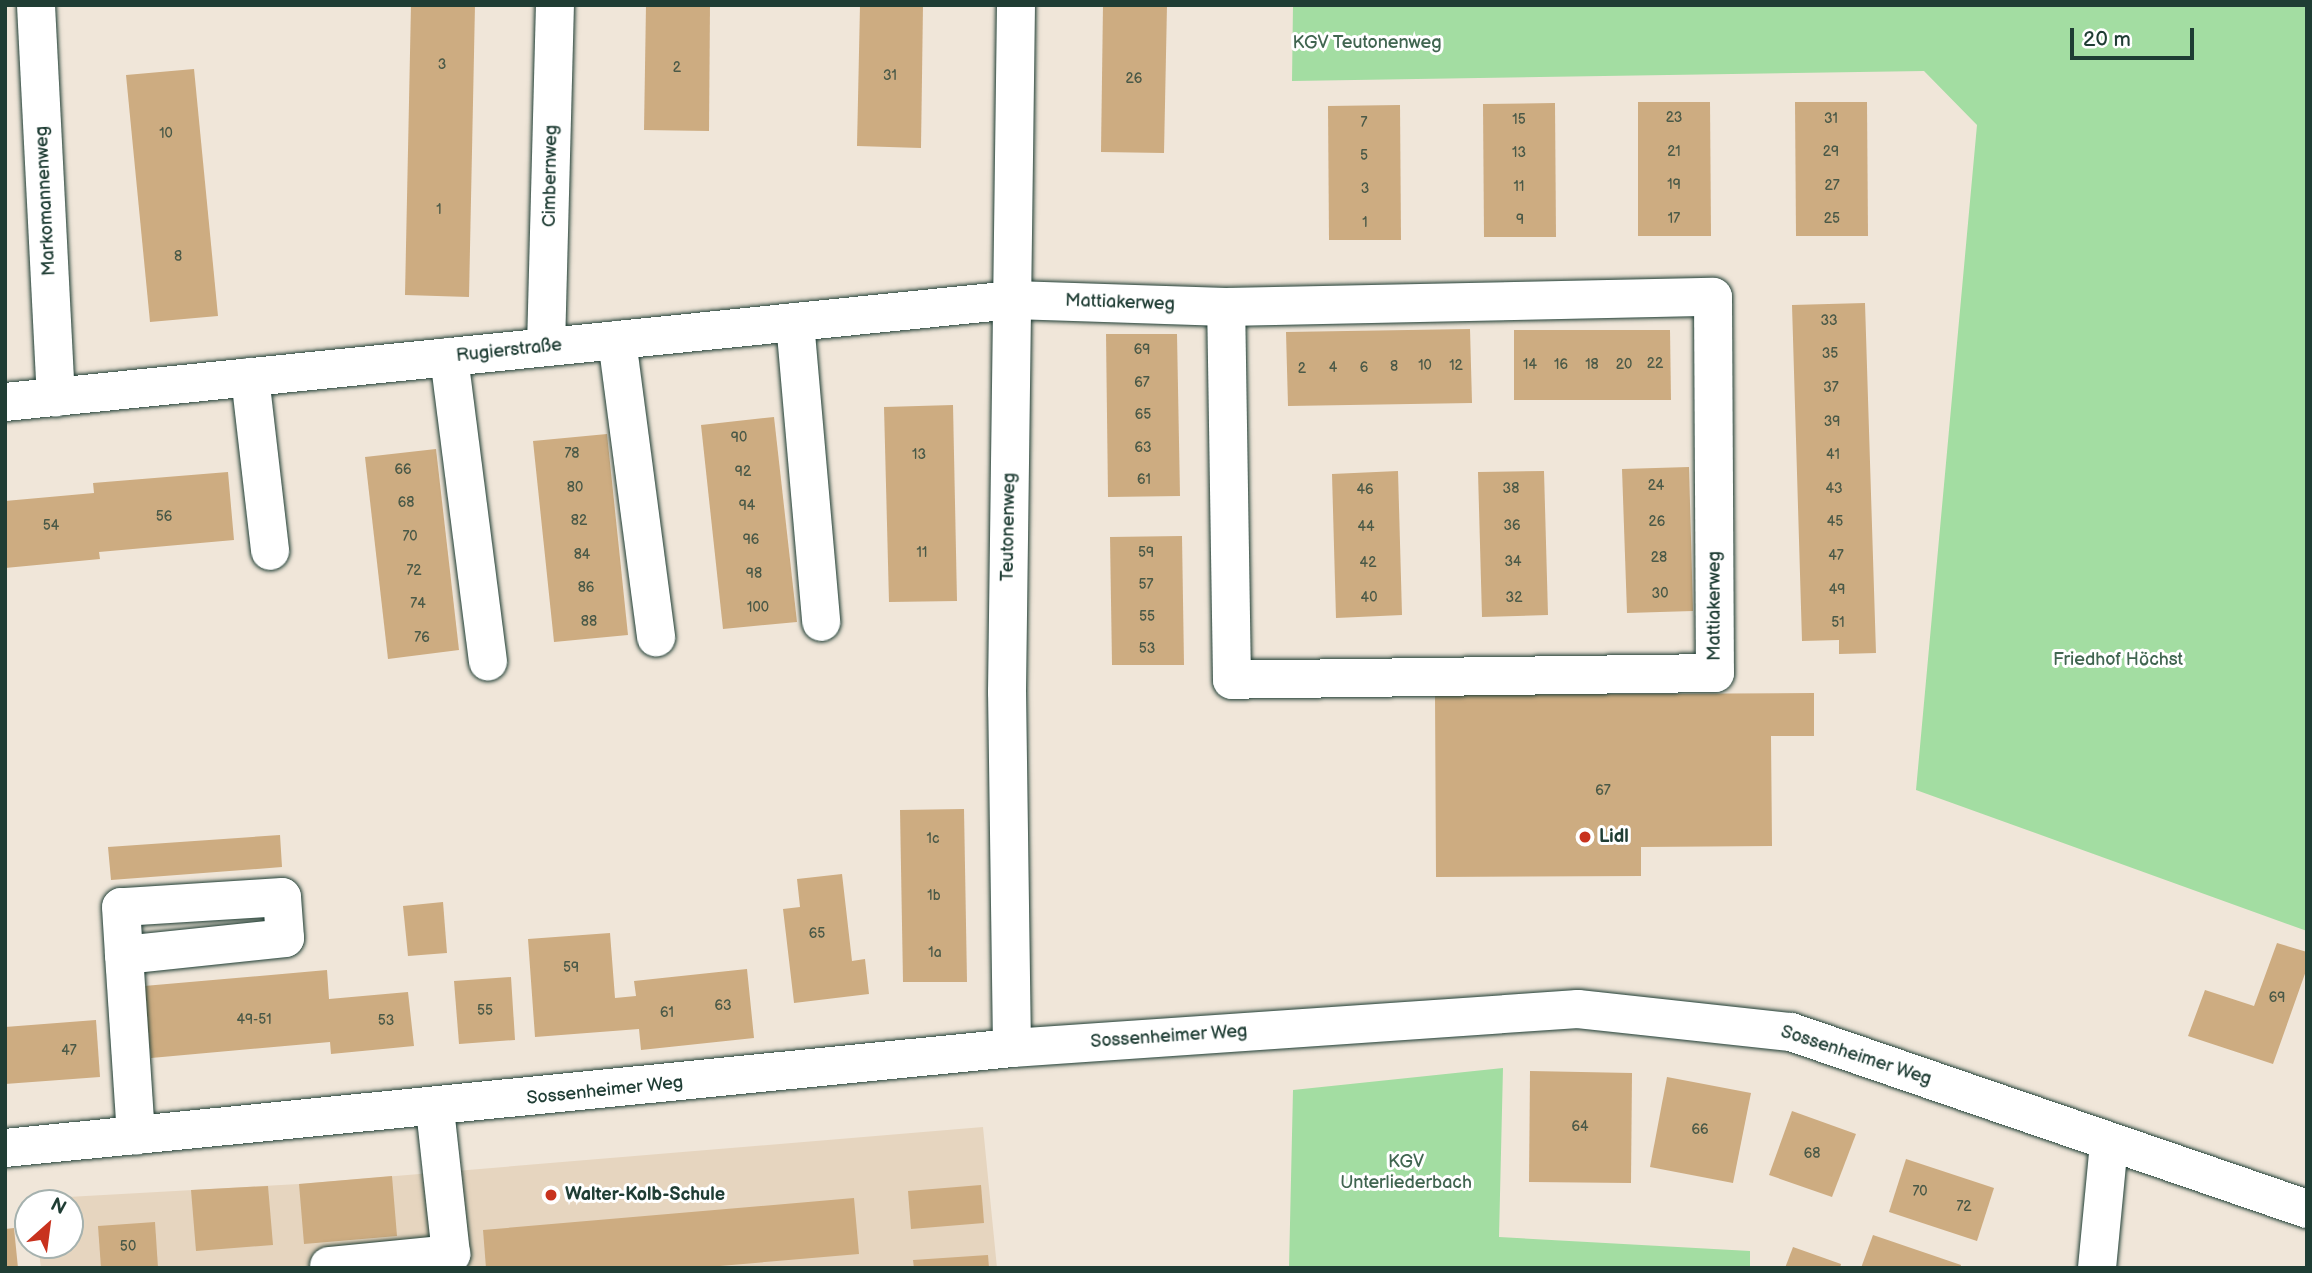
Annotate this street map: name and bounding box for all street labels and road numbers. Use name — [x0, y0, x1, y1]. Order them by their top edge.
street label: Cimbernweg — [539, 125, 563, 227]
street label: Markomannenweg — [31, 126, 61, 276]
street label: Mattiakerweg — [1065, 290, 1175, 316]
street label: Rugierstraße — [455, 335, 563, 367]
street label: Teutonenweg — [997, 472, 1021, 582]
street label: Mattiakerweg — [1704, 551, 1726, 661]
street label: Sossenheimer Weg — [1089, 1021, 1249, 1053]
street label: Sossenheimer Weg — [1778, 1021, 1934, 1091]
street label: Sossenheimer Weg — [525, 1072, 685, 1110]

